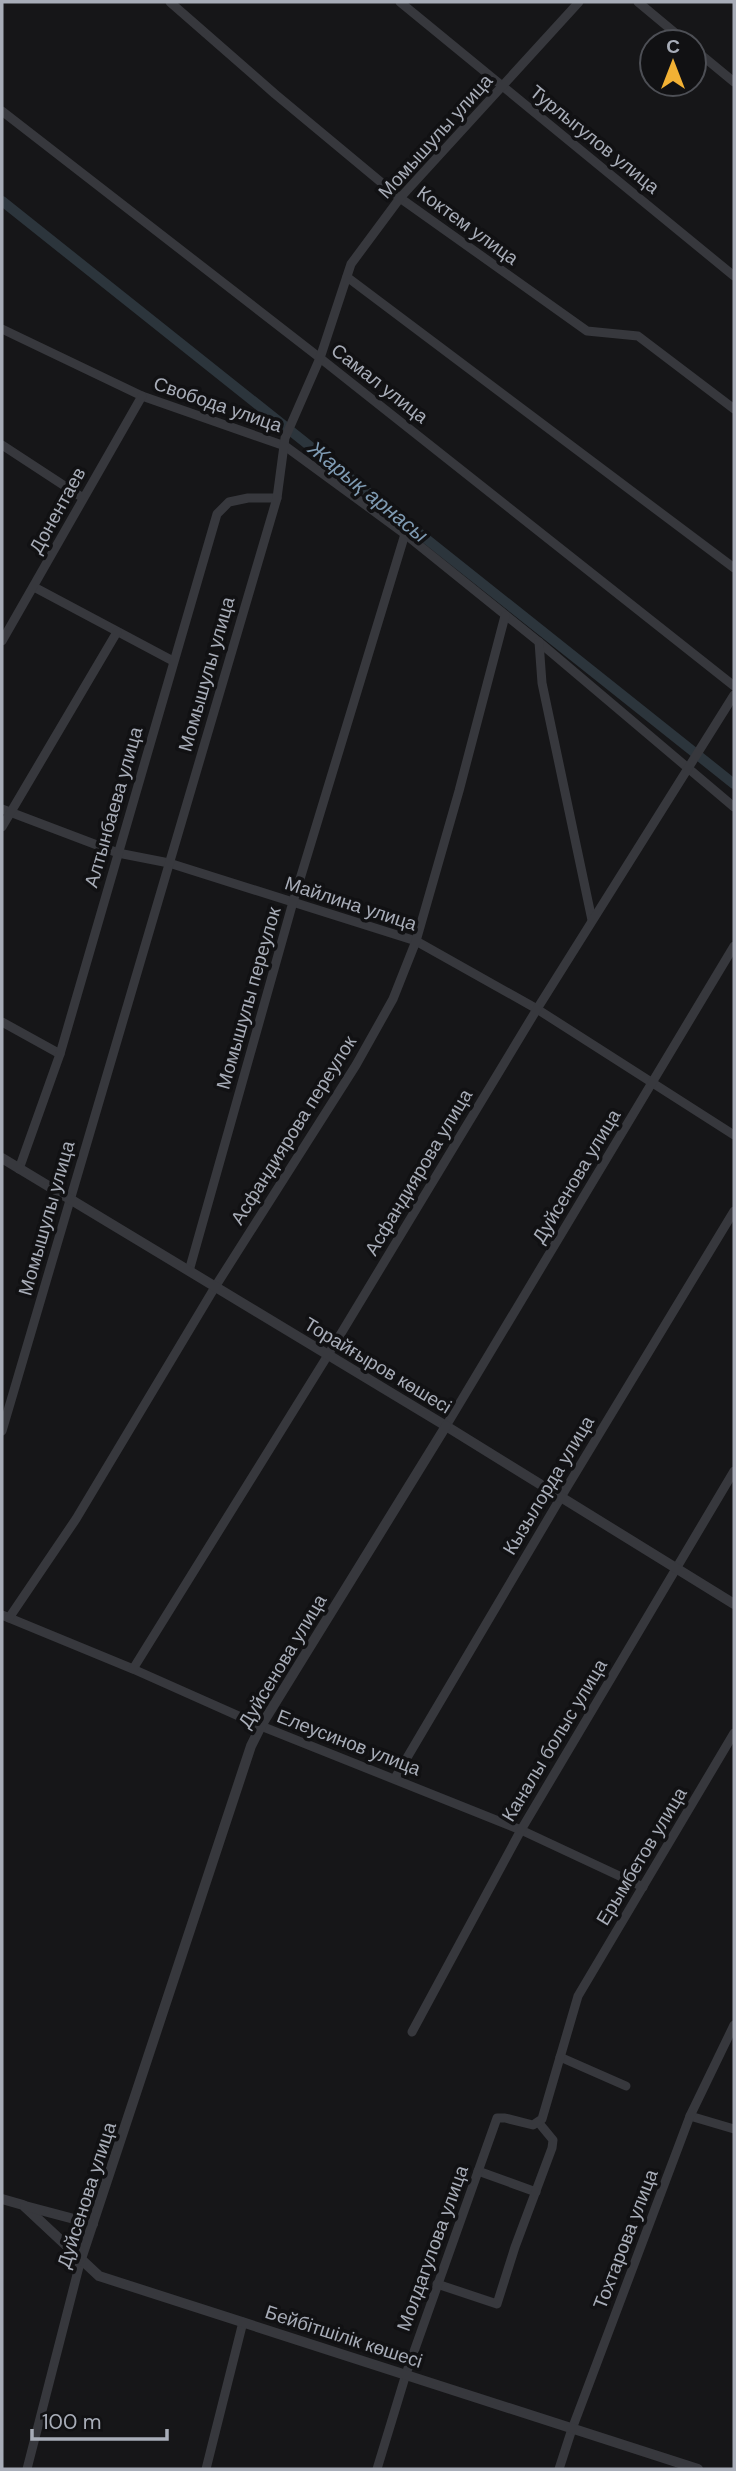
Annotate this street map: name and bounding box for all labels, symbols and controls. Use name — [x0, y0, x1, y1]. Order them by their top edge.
north arrow — [638, 28, 708, 98]
text: С — [666, 34, 680, 59]
street label: Момышулы улица — [373, 68, 498, 204]
street label: Турлыгулов улица — [525, 79, 665, 200]
street label: Коктем улица — [412, 180, 524, 271]
street label: Самал улица — [326, 338, 434, 429]
street label: Свобода улица — [150, 371, 286, 438]
water label: Жарық арнасы — [302, 434, 434, 549]
street label: Донентаев — [23, 463, 91, 558]
street label: Момышулы улица — [172, 594, 241, 754]
street label: Алтынбаева улица — [79, 724, 148, 890]
street label: Майлина улица — [282, 870, 420, 937]
street label: Момышулы переулок — [210, 903, 287, 1092]
street label: Асфандиярова переулок — [225, 1030, 362, 1230]
street label: Асфандиярова улица — [359, 1084, 478, 1260]
street label: Дуйсенова улица — [527, 1104, 627, 1248]
street label: Момышулы улица — [12, 1138, 81, 1298]
street label: Торайғыров көшесі — [299, 1312, 456, 1419]
street label: Кызылорда улица — [497, 1411, 600, 1559]
street label: Дуйсенова улица — [233, 1589, 333, 1733]
street label: Каналы болыс улица — [496, 1654, 613, 1826]
street label: Елеусинов улица — [273, 1704, 425, 1782]
street label: Ерымбетов улица — [590, 1782, 693, 1930]
street label: Дуйсенова улица — [51, 2118, 122, 2271]
street label: Молдагулова улица — [391, 2161, 474, 2334]
street label: Тохтарова улица — [587, 2165, 664, 2313]
street label: Бейбітшілік көшесі — [262, 2299, 426, 2374]
scale bar — [32, 2398, 166, 2442]
text: 100 m — [42, 2408, 102, 2436]

